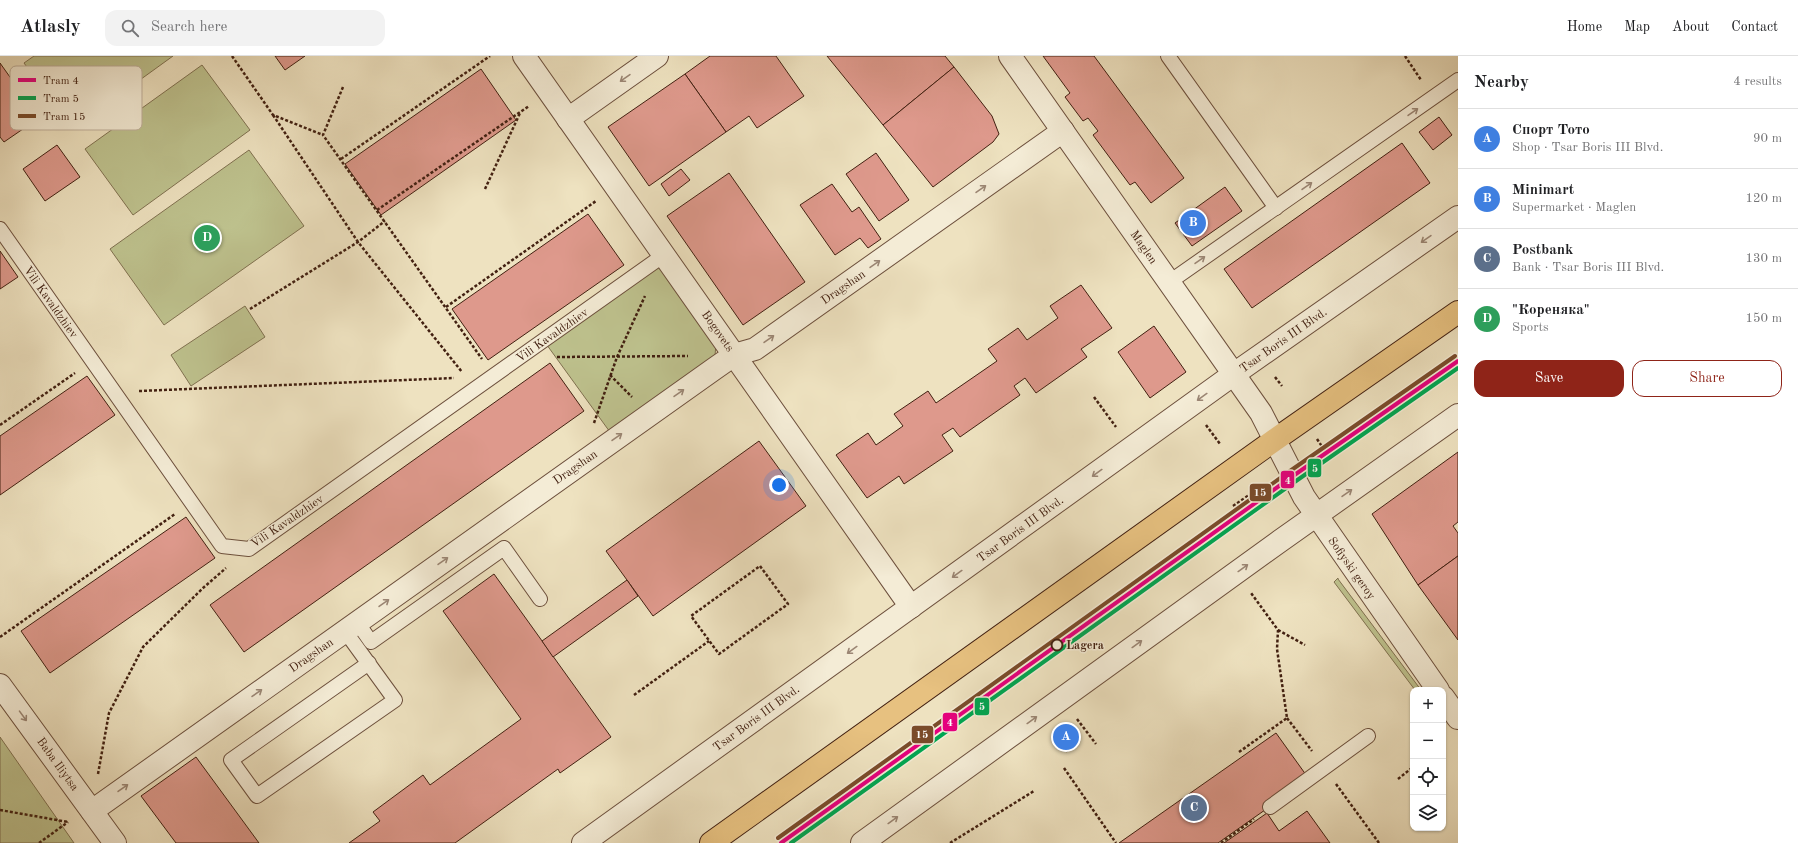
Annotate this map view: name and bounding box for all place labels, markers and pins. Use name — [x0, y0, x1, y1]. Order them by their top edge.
pin: B — [1180, 208, 1206, 238]
pin: D — [194, 223, 220, 253]
marker: Lagera — [1050, 638, 1064, 652]
place label: Lagera — [1066, 640, 1104, 652]
pin: A — [1053, 722, 1079, 752]
pin: C — [1181, 793, 1207, 823]

